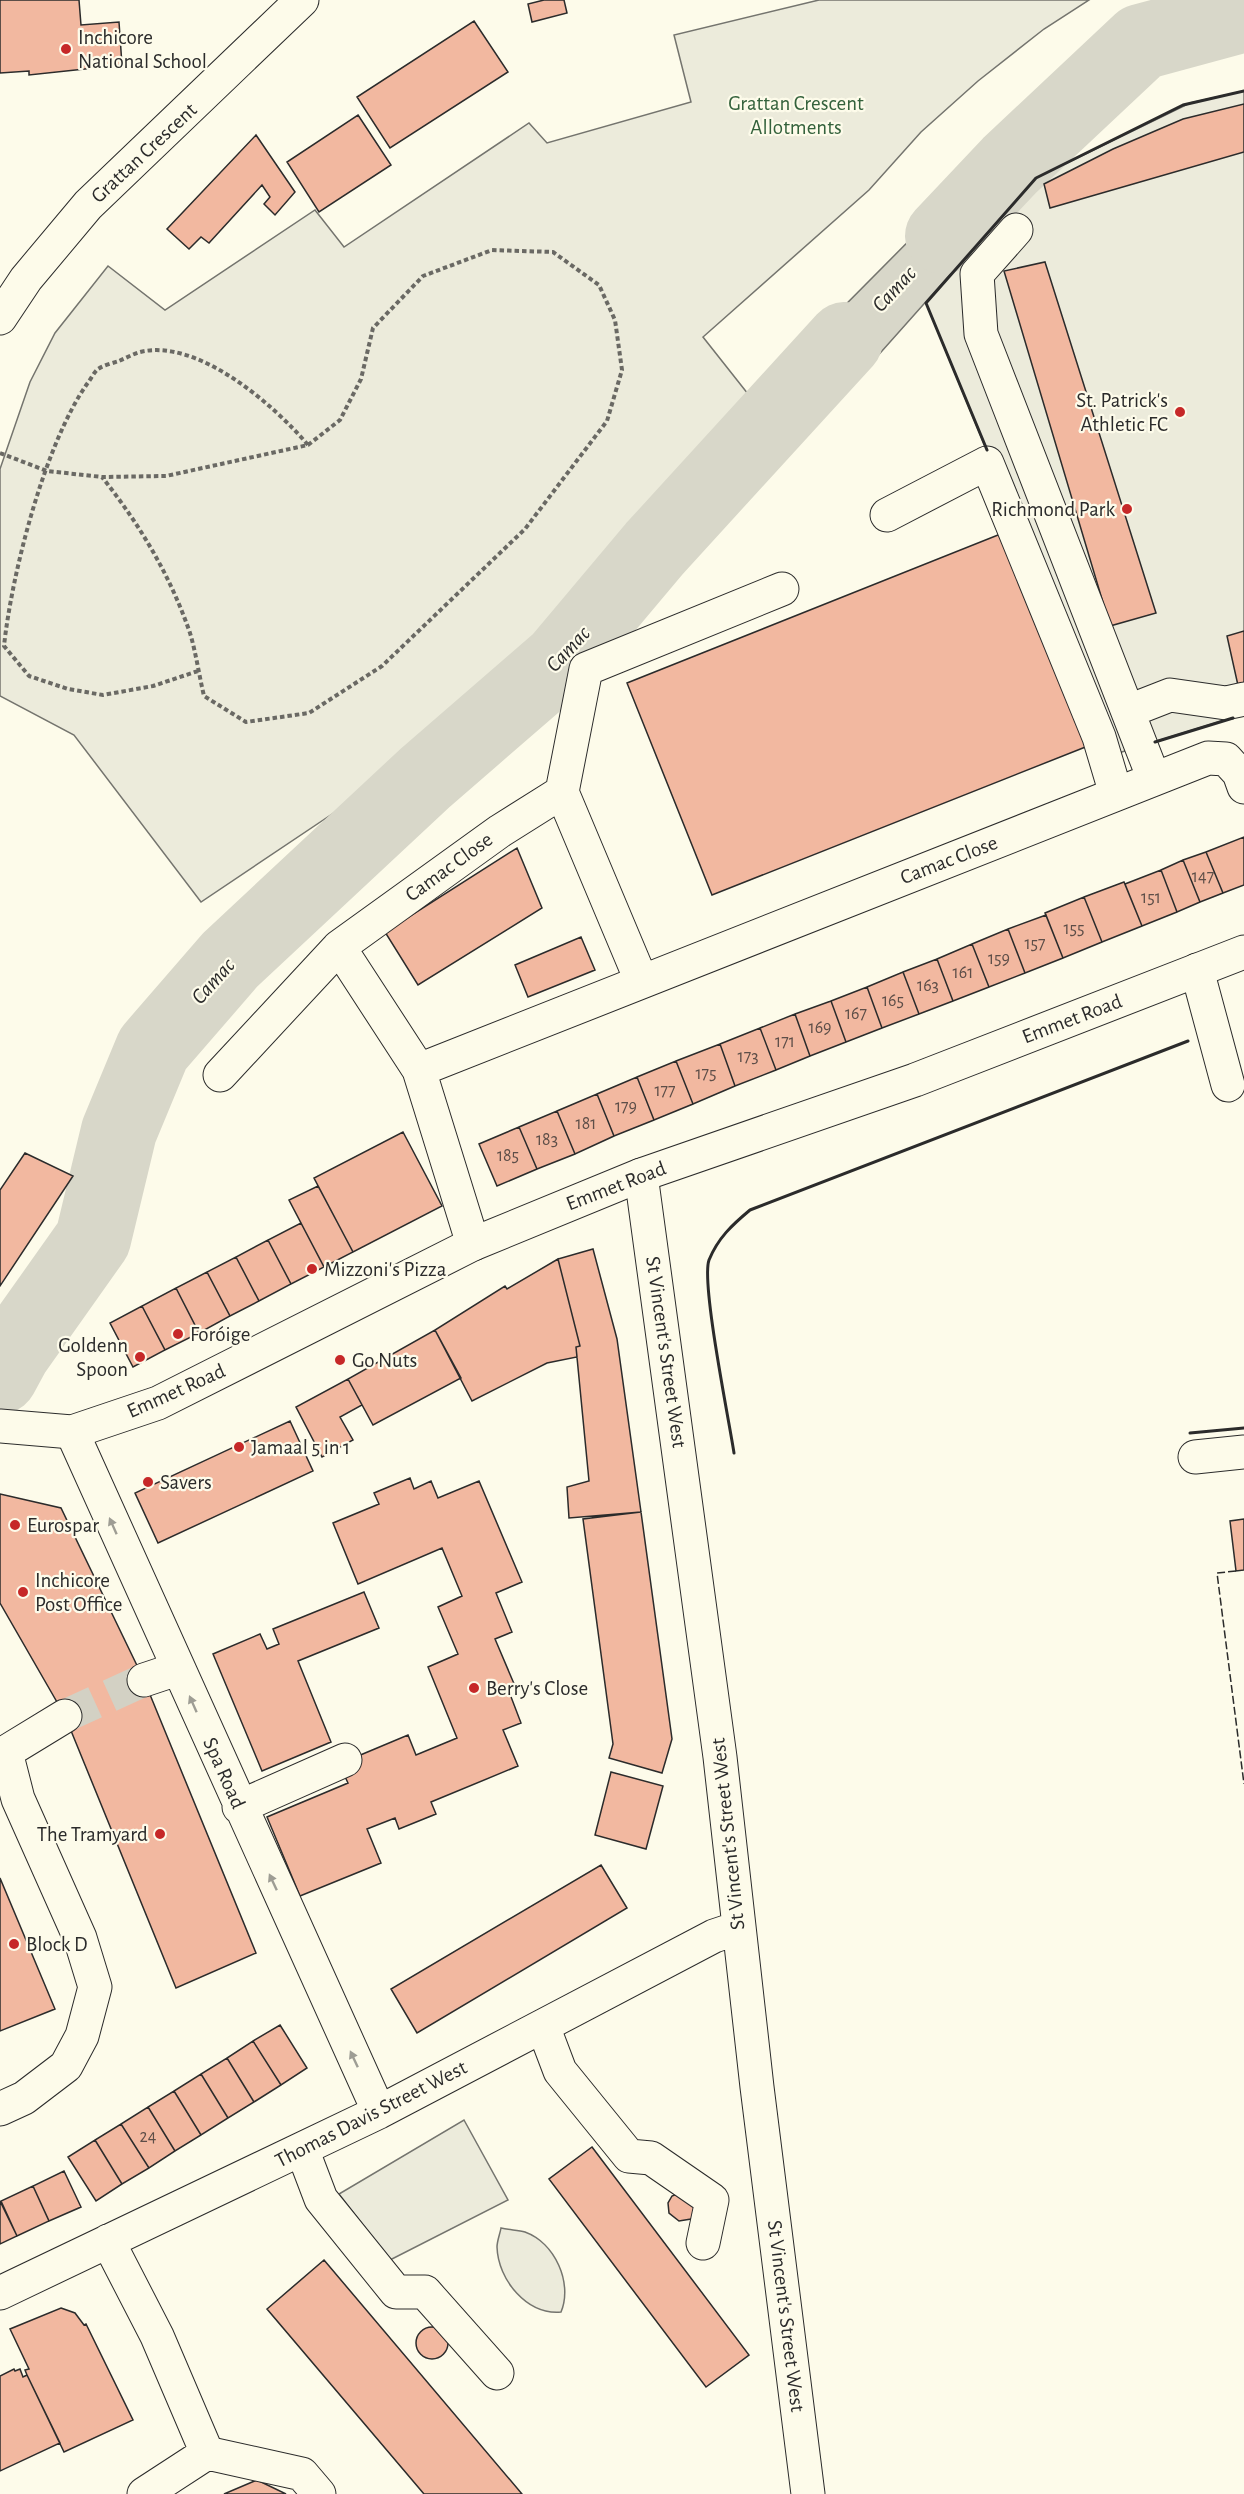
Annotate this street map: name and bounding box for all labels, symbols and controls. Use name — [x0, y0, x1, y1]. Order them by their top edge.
place label: Inchicore National School — [78, 27, 207, 72]
marker: Inchicore National School — [59, 42, 73, 56]
park label: Grattan Crescent Allotments — [728, 93, 864, 138]
street label: Grattan Crescent — [87, 99, 201, 207]
water label: Camac — [868, 262, 921, 316]
place label: St. Patrick's Athletic FC — [1076, 390, 1168, 435]
marker: St. Patrick's Athletic FC — [1173, 405, 1187, 419]
place label: Richmond Park — [991, 499, 1115, 520]
marker: Richmond Park — [1120, 502, 1134, 516]
water label: Camac — [542, 622, 595, 676]
street label: Camac Close — [401, 828, 497, 906]
street label: Camac Close — [897, 832, 1001, 888]
house number: 147 — [1192, 868, 1214, 886]
house number: 151 — [1141, 889, 1161, 907]
house number: 155 — [1063, 920, 1085, 938]
house number: 157 — [1024, 935, 1046, 953]
house number: 159 — [988, 950, 1010, 968]
water label: Camac — [187, 953, 239, 1008]
house number: 161 — [953, 964, 973, 982]
house number: 163 — [917, 977, 939, 995]
street label: Emmet Road — [1019, 990, 1125, 1048]
house number: 165 — [882, 992, 904, 1010]
house number: 167 — [845, 1005, 867, 1023]
house number: 169 — [808, 1019, 832, 1037]
house number: 171 — [775, 1033, 795, 1051]
house number: 173 — [737, 1048, 759, 1066]
house number: 175 — [695, 1065, 717, 1083]
house number: 177 — [654, 1082, 676, 1100]
house number: 179 — [615, 1098, 637, 1116]
house number: 181 — [576, 1115, 596, 1133]
house number: 183 — [536, 1131, 558, 1149]
house number: 185 — [497, 1147, 519, 1165]
street label: Emmet Road — [563, 1157, 669, 1215]
street label: St Vincent's Street West — [642, 1255, 690, 1449]
place label: Mizzoni's Pizza — [324, 1259, 447, 1280]
marker: Mizzoni's Pizza — [305, 1262, 319, 1276]
place label: Foróige — [190, 1324, 251, 1345]
marker: Foróige — [171, 1327, 185, 1341]
place label: Goldenn Spoon — [58, 1335, 128, 1380]
marker: Goldenn Spoon — [133, 1350, 147, 1364]
place label: Go Nuts — [352, 1350, 417, 1371]
marker: Go Nuts — [333, 1353, 347, 1367]
street label: Emmet Road — [124, 1360, 228, 1422]
place label: Jamaal 5 in 1 — [251, 1437, 350, 1458]
marker: Jamaal 5 in 1 — [232, 1440, 246, 1454]
place label: Savers — [160, 1472, 212, 1493]
marker: Savers — [141, 1475, 155, 1489]
place label: Eurospar — [27, 1515, 99, 1536]
marker: Eurospar — [8, 1518, 22, 1532]
one-way arrow — [109, 1518, 118, 1535]
place label: Inchicore Post Office — [35, 1570, 122, 1615]
marker: Inchicore Post Office — [16, 1585, 30, 1599]
place label: Berry's Close — [486, 1678, 588, 1699]
marker: Berry's Close — [467, 1681, 481, 1695]
one-way arrow — [188, 1696, 197, 1713]
street label: Spa Road — [199, 1734, 249, 1812]
street label: St Vincent's Street West — [707, 1737, 749, 1931]
place label: The Tramyard — [37, 1824, 148, 1845]
marker: The Tramyard — [153, 1827, 167, 1841]
one-way arrow — [269, 1873, 278, 1890]
place label: Block D — [26, 1934, 87, 1955]
marker: Block D — [7, 1937, 21, 1951]
one-way arrow — [350, 2051, 359, 2068]
street label: Thomas Davis Street West — [272, 2056, 470, 2171]
house number: 24 — [140, 2128, 157, 2146]
street label: St Vincent's Street West — [764, 2219, 808, 2413]

